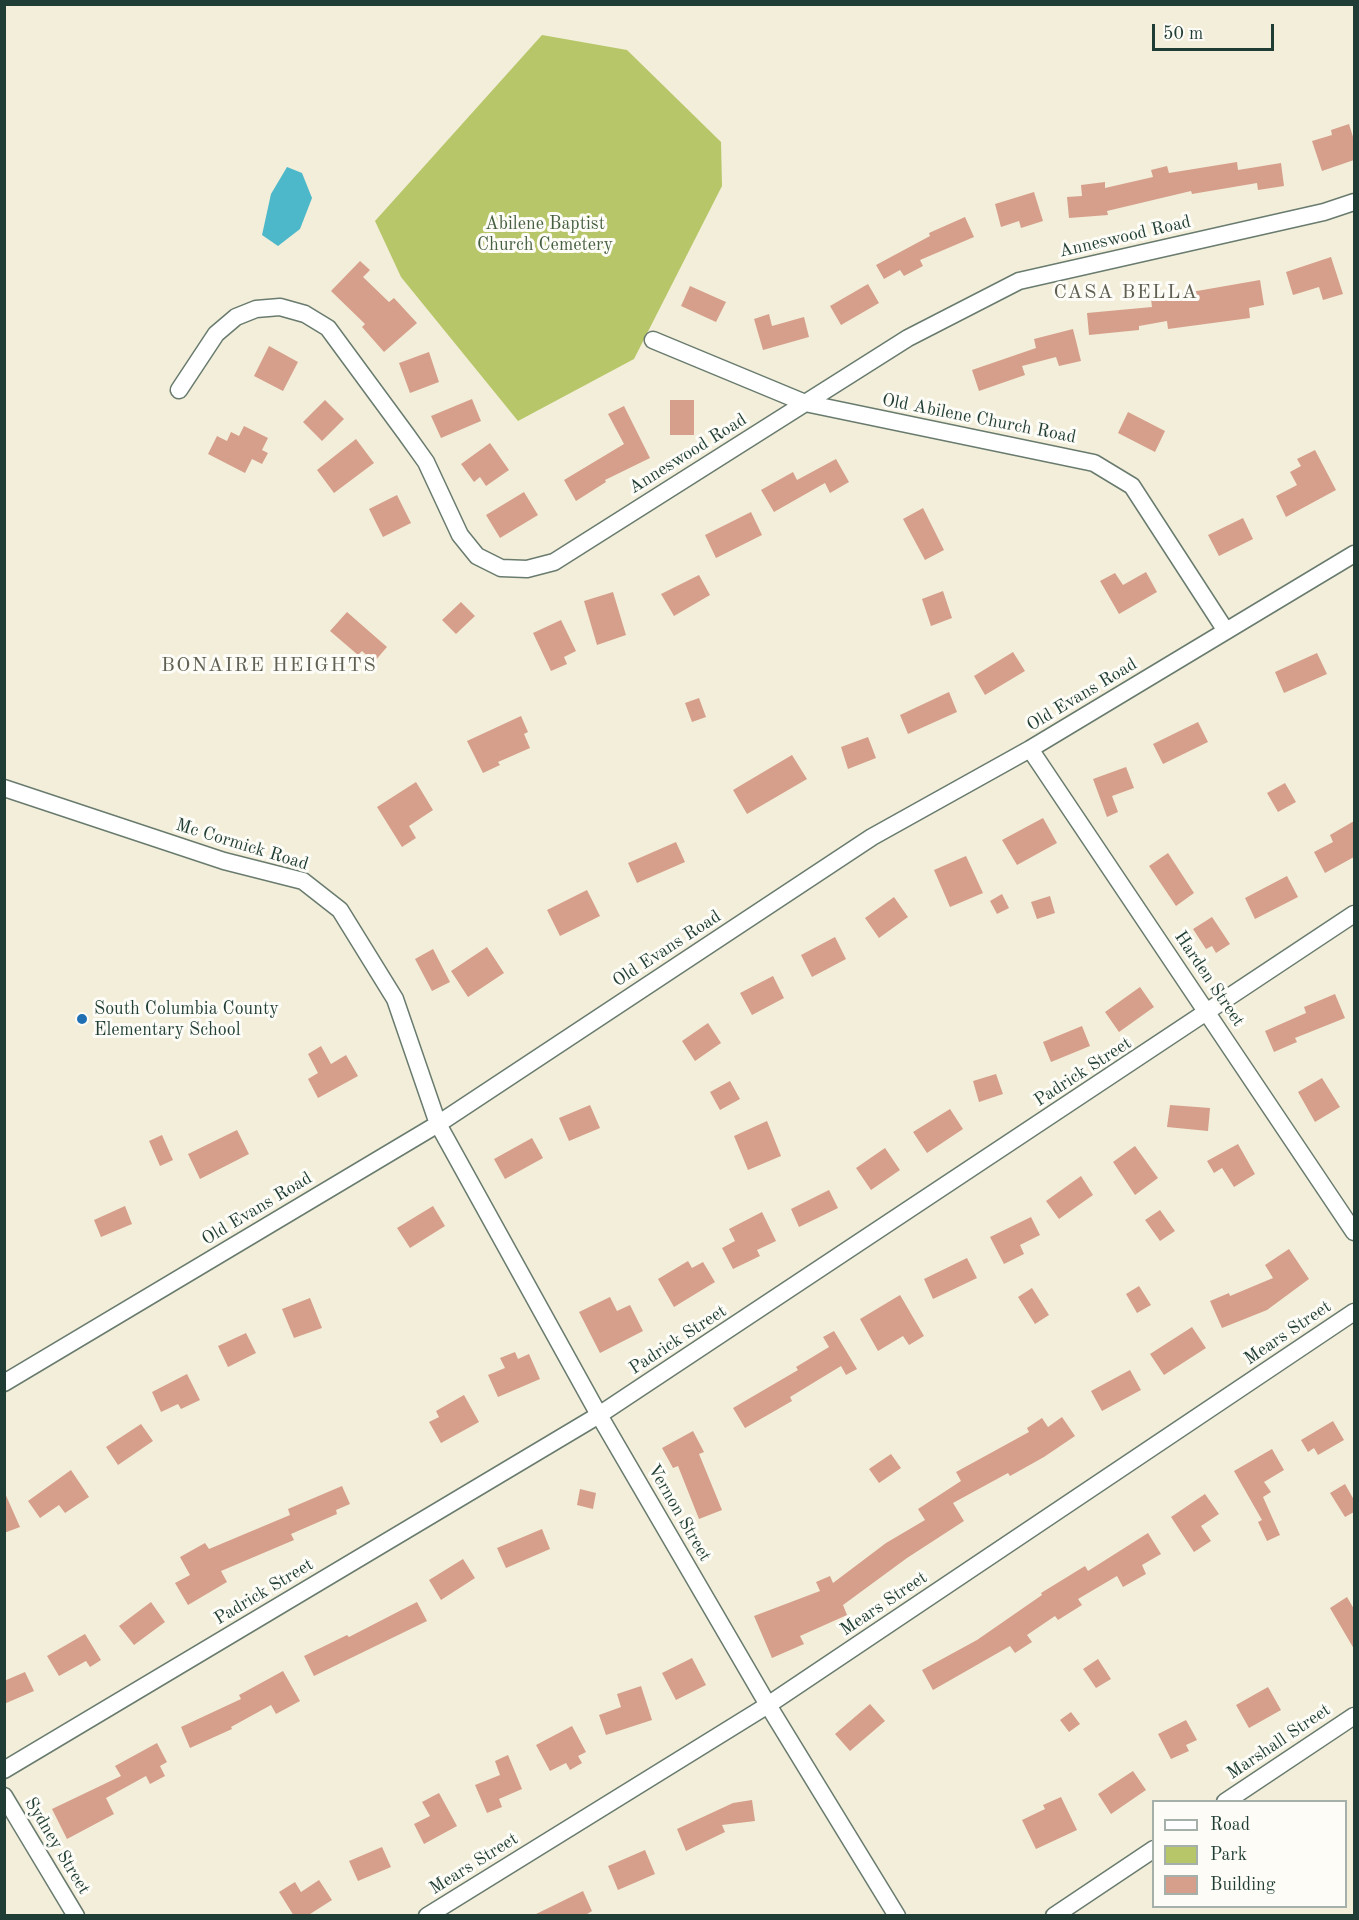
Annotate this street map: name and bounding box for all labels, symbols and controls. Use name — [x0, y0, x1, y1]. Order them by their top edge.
scale bar — [1155, 12, 1276, 50]
text: 50 m — [1163, 25, 1203, 43]
street label: Anneswood Road — [1057, 211, 1193, 263]
park label: Abilene Baptist Church Cemetery — [477, 213, 613, 256]
district label: CASA BELLA — [1053, 281, 1199, 305]
street label: Old Abilene Church Road — [880, 390, 1078, 448]
street label: Anneswood Road — [625, 409, 751, 499]
district label: BONAIRE HEIGHTS — [161, 654, 377, 678]
street label: Old Evans Road — [1023, 654, 1141, 736]
street label: Mc Cormick Road — [173, 815, 311, 875]
street label: Old Evans Road — [609, 906, 725, 992]
street label: Harden Street — [1169, 927, 1249, 1031]
place label: South Columbia County Elementary School — [94, 998, 279, 1040]
marker: South Columbia County Elementary School — [75, 1012, 89, 1026]
street label: Padrick Street — [1030, 1032, 1136, 1112]
street label: Old Evans Road — [198, 1168, 316, 1250]
street label: Mears Street — [1240, 1296, 1336, 1370]
street label: Padrick Street — [625, 1300, 731, 1380]
street label: Vernon Street — [642, 1460, 716, 1566]
street label: Padrick Street — [210, 1554, 318, 1630]
street label: Mears Street — [836, 1567, 932, 1641]
street label: Marshall Street — [1223, 1699, 1335, 1785]
street label: Sydney Street — [20, 1794, 94, 1898]
legend — [1152, 1800, 1347, 1908]
text: Road — [1210, 1816, 1250, 1834]
street label: Mears Street — [426, 1828, 522, 1900]
text: Park — [1210, 1846, 1247, 1864]
text: Building — [1210, 1876, 1275, 1894]

